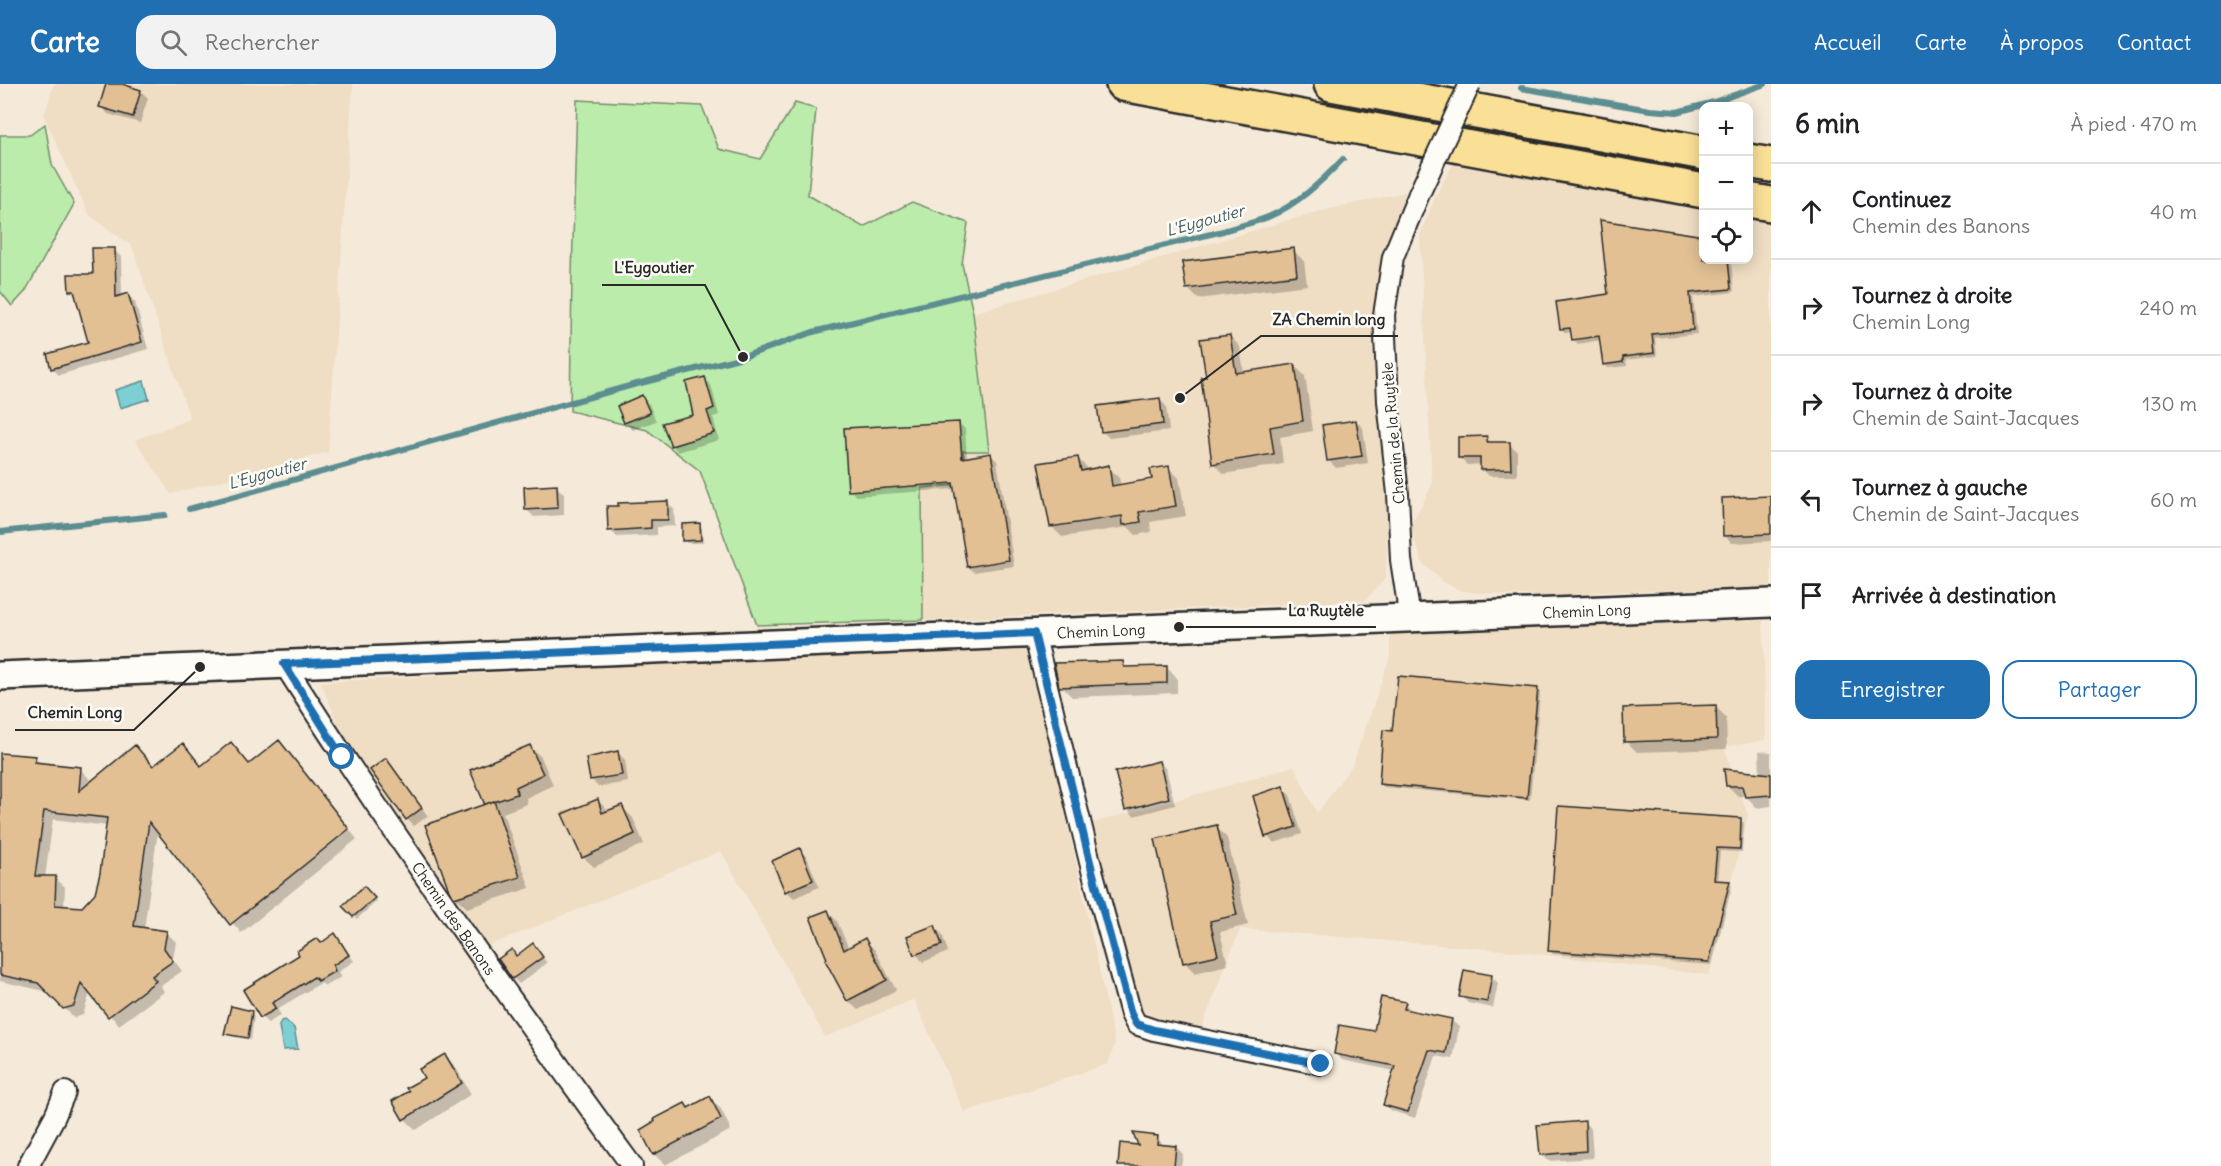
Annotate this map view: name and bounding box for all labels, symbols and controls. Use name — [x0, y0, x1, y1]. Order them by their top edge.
search box — [136, 15, 556, 69]
text: Carte — [30, 24, 100, 60]
icon: search — [157, 26, 190, 59]
text: Rechercher — [205, 28, 320, 56]
text: Accueil — [1814, 29, 1882, 56]
text: Carte — [1915, 29, 1967, 56]
text: À propos — [2000, 29, 2084, 56]
text: Contact — [2117, 29, 2191, 56]
map controls — [1699, 102, 1753, 264]
button: + — [1699, 102, 1753, 156]
text: 6 min — [1795, 107, 1860, 140]
text: À pied · 470 m — [2070, 111, 2197, 136]
button: − — [1699, 156, 1753, 210]
text: Continuez — [1852, 185, 1951, 213]
icon: ahead — [1795, 195, 1828, 228]
water label: L'Eygoutier — [1164, 199, 1249, 240]
text: 40 m — [2150, 199, 2197, 224]
button: locate — [1699, 210, 1753, 264]
text: Chemin des Banons — [1852, 213, 2030, 238]
callout: L'Eygoutier — [602, 251, 705, 285]
text: L'Eygoutier — [614, 257, 694, 278]
text: Tournez à droite — [1852, 281, 2012, 309]
icon: right — [1795, 291, 1828, 324]
text: 240 m — [2139, 295, 2197, 320]
callout: ZA Chemin long — [1261, 302, 1398, 336]
text: ZA Chemin long — [1272, 309, 1386, 330]
text: Chemin Long — [1852, 309, 1970, 334]
street label: Chemin de la Ruytèle — [1377, 361, 1409, 505]
text: Tournez à droite — [1852, 377, 2012, 405]
icon: right — [1795, 387, 1828, 420]
text: 130 m — [2142, 391, 2197, 416]
text: Chemin de Saint-Jacques — [1852, 405, 2079, 430]
water label: L'Eygoutier — [226, 452, 311, 493]
text: Tournez à gauche — [1852, 473, 2028, 501]
icon: left — [1795, 483, 1828, 516]
text: 60 m — [2150, 487, 2197, 512]
text: Chemin de Saint-Jacques — [1852, 501, 2079, 526]
icon: arrive — [1795, 579, 1828, 612]
text: Arrivée à destination — [1852, 581, 2056, 609]
callout: La Ruytèle — [1276, 593, 1376, 627]
street label: Chemin Long — [1542, 599, 1631, 622]
text: La Ruytèle — [1288, 600, 1364, 621]
street label: Chemin Long — [1056, 619, 1146, 642]
button: Enregistrer — [1795, 660, 1990, 719]
button: Partager — [2002, 660, 2197, 719]
callout: Chemin Long — [15, 696, 134, 730]
text: Chemin Long — [28, 702, 122, 723]
route start — [328, 743, 354, 769]
street label: Chemin des Banons — [408, 858, 500, 979]
route end — [1307, 1050, 1333, 1076]

